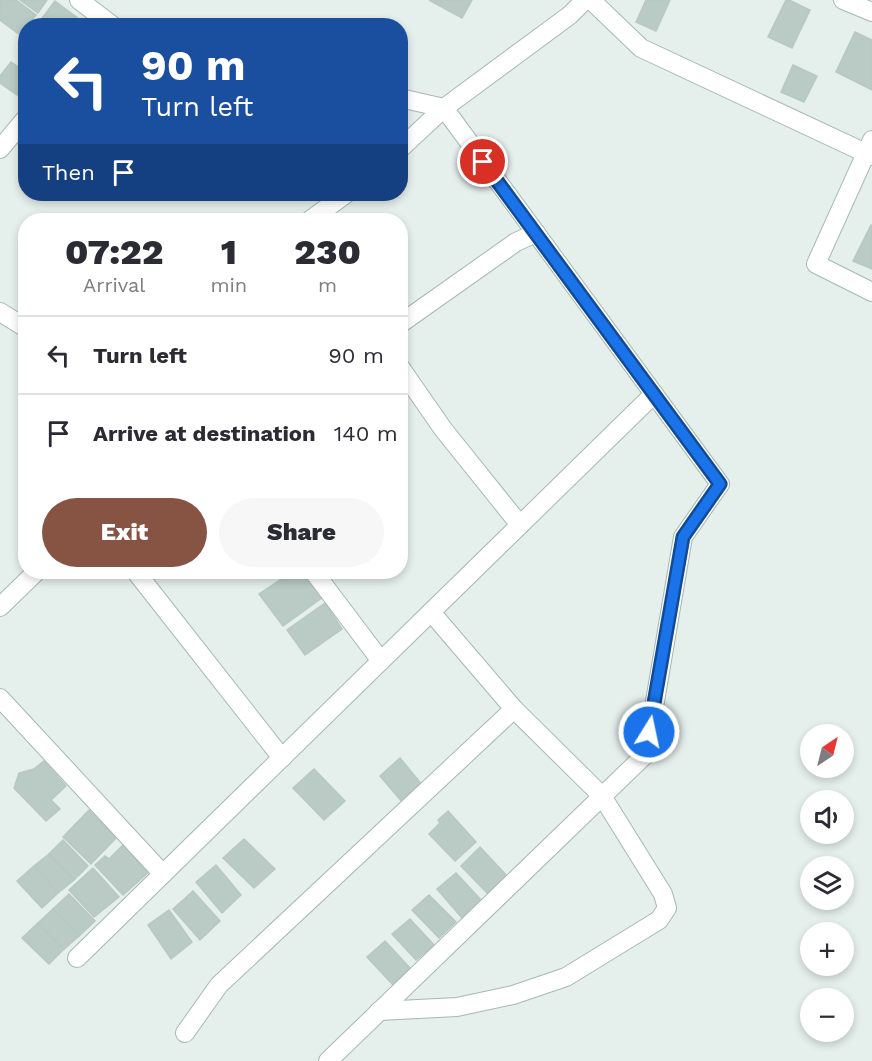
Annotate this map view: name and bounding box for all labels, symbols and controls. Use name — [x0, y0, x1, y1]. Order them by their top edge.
text: 90 m — [141, 41, 245, 90]
icon: left — [42, 42, 120, 120]
text: Turn left — [141, 91, 253, 123]
pin — [457, 136, 508, 187]
icon: arrive — [466, 145, 499, 178]
icon: arrive — [107, 156, 140, 189]
text: Then — [42, 160, 95, 185]
text: 07:22 — [65, 231, 163, 273]
text: 1 — [221, 231, 237, 273]
text: 230 — [294, 231, 361, 273]
text: Arrival — [83, 273, 145, 297]
text: min — [210, 273, 247, 297]
text: m — [318, 273, 337, 297]
icon: left — [42, 339, 75, 372]
text: Turn left — [93, 343, 187, 368]
text: 90 m — [328, 343, 384, 368]
icon: arrive — [42, 417, 75, 450]
text: Arrive at destination — [93, 421, 316, 446]
text: 140 m — [334, 421, 398, 446]
button: Exit — [42, 498, 207, 567]
button: Share — [219, 498, 384, 567]
position arrow — [617, 700, 681, 764]
north arrow — [800, 724, 854, 778]
map controls — [800, 724, 854, 1042]
button: sound — [800, 790, 854, 844]
button: layers — [800, 856, 854, 910]
button: + — [800, 922, 854, 976]
button: − — [800, 988, 854, 1042]

